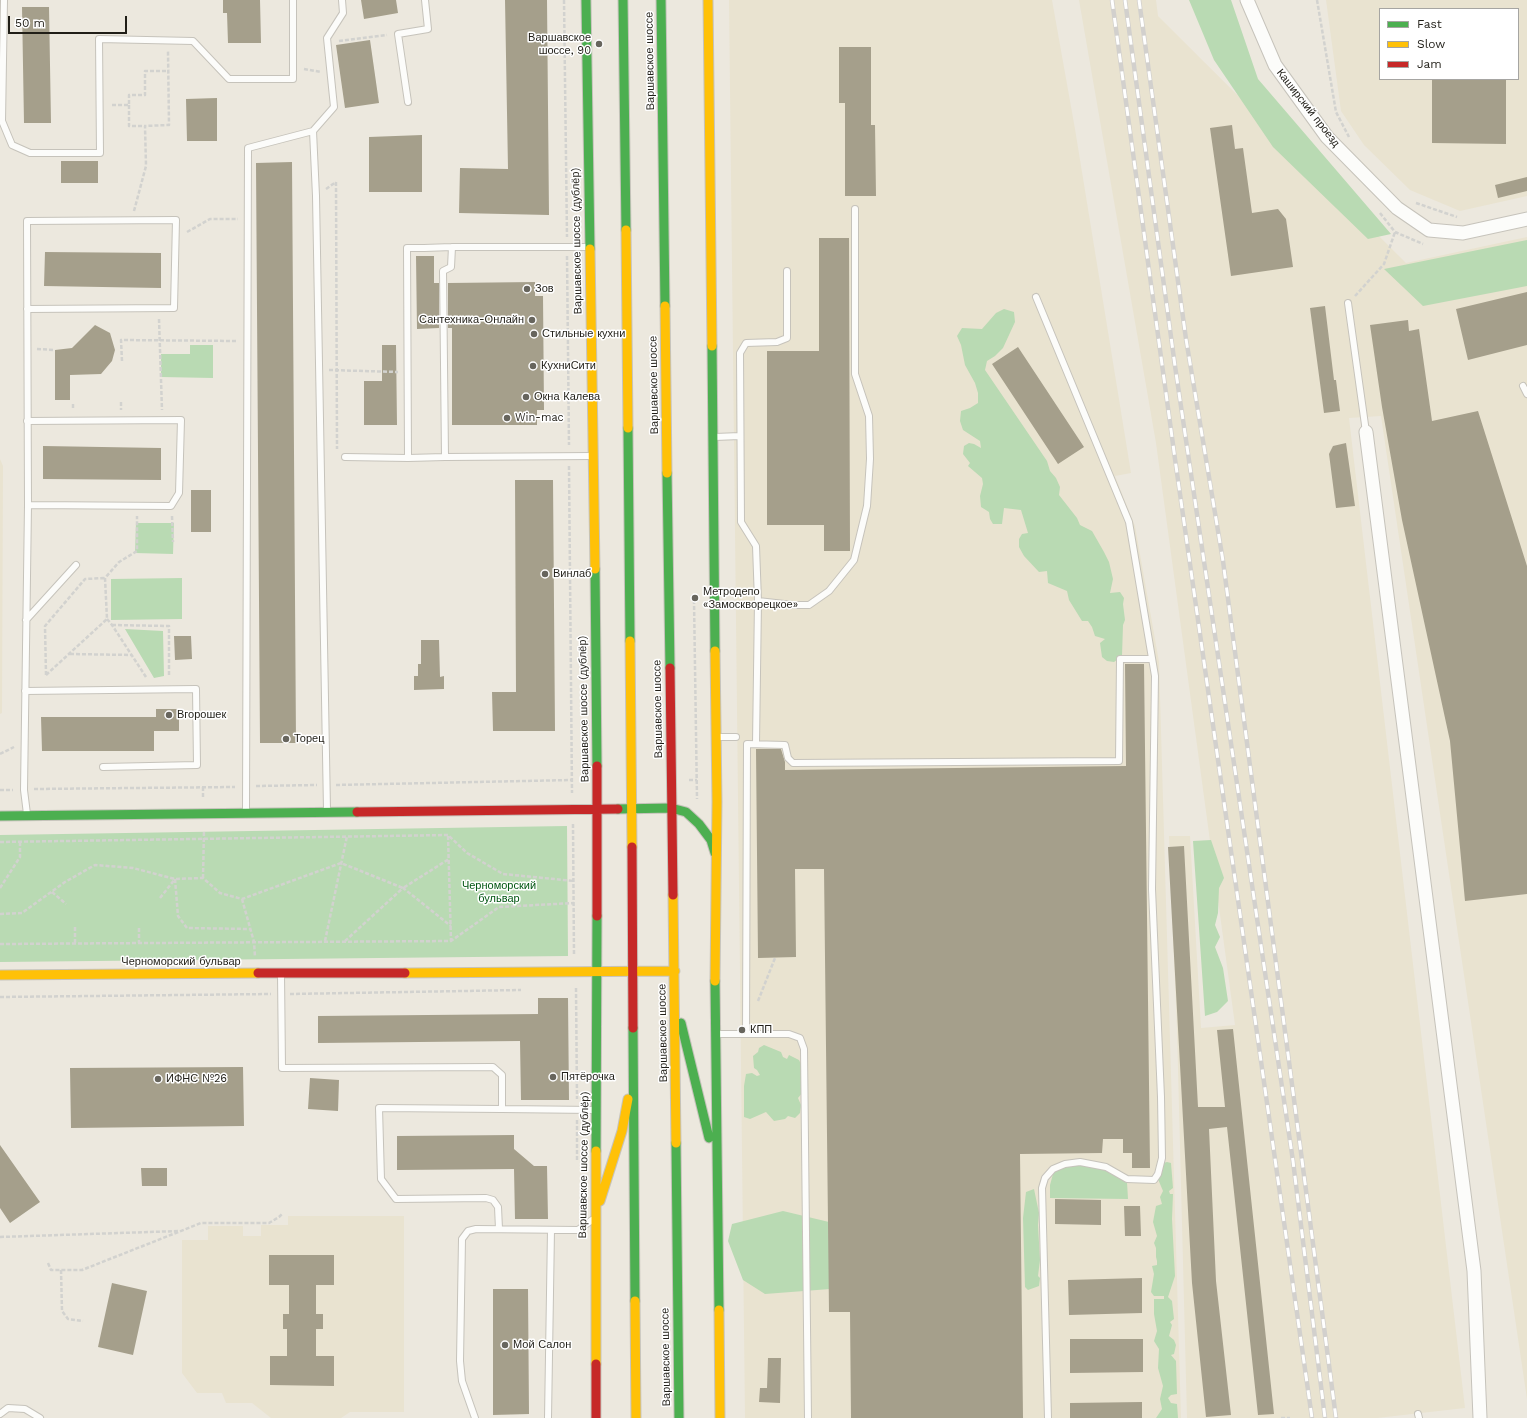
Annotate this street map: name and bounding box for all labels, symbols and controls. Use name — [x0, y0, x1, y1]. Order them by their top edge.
scale bar — [10, 8, 129, 34]
legend — [1379, 8, 1519, 80]
street label: Варшавское шоссе — [643, 12, 657, 110]
text: 50 m — [15, 16, 45, 30]
text: Fast — [1417, 17, 1442, 31]
place label: Варшавское шоссе, 90 — [528, 31, 591, 57]
text: Slow — [1417, 37, 1445, 51]
marker: Варшавское шоссе, 90 — [594, 39, 604, 49]
text: Jam — [1417, 57, 1442, 71]
street label: Каширский проезд — [1273, 66, 1343, 150]
street label: Варшавское шоссе (дублёр) — [569, 168, 585, 314]
place label: Зов — [535, 282, 554, 296]
marker: Зов — [522, 284, 532, 294]
place label: Сантехника-Онлайн — [419, 313, 524, 327]
marker: Сантехника-Онлайн — [527, 315, 537, 325]
place label: Стильные кухни — [542, 327, 625, 341]
marker: Стильные кухни — [529, 329, 539, 339]
street label: Варшавское шоссе — [647, 336, 661, 434]
place label: КухниСити — [541, 359, 596, 373]
marker: КухниСити — [528, 361, 538, 371]
place label: Окна Калева — [534, 390, 600, 404]
marker: Окна Калева — [521, 392, 531, 402]
place label: Win-mac — [515, 411, 564, 425]
marker: Win-mac — [502, 413, 512, 423]
place label: Винлаб — [553, 567, 591, 581]
marker: Винлаб — [540, 569, 550, 579]
place label: Метродепо «Замоскворецкое» — [703, 585, 798, 611]
marker: Метродепо «Замоскворецкое» — [690, 593, 700, 603]
street label: Варшавское шоссе (дублёр) — [576, 636, 592, 782]
street label: Варшавское шоссе — [651, 660, 665, 758]
place label: Вгорошек — [177, 708, 226, 722]
marker: Вгорошек — [164, 710, 174, 720]
place label: Торец — [294, 732, 325, 746]
marker: Торец — [281, 734, 291, 744]
park label: Черноморский бульвар — [462, 879, 536, 905]
street label: Черноморский бульвар — [121, 955, 241, 969]
street label: Варшавское шоссе — [656, 984, 670, 1082]
place label: КПП — [750, 1023, 772, 1037]
marker: КПП — [737, 1025, 747, 1035]
place label: Пятёрочка — [561, 1070, 615, 1084]
place label: ИФНС №26 — [166, 1072, 227, 1086]
marker: Пятёрочка — [548, 1072, 558, 1082]
marker: ИФНС №26 — [153, 1074, 163, 1084]
street label: Варшавское шоссе (дублёр) — [576, 1092, 592, 1238]
street label: Варшавское шоссе — [659, 1308, 673, 1406]
place label: Мой Салон — [513, 1338, 571, 1352]
marker: Мой Салон — [500, 1340, 510, 1350]

